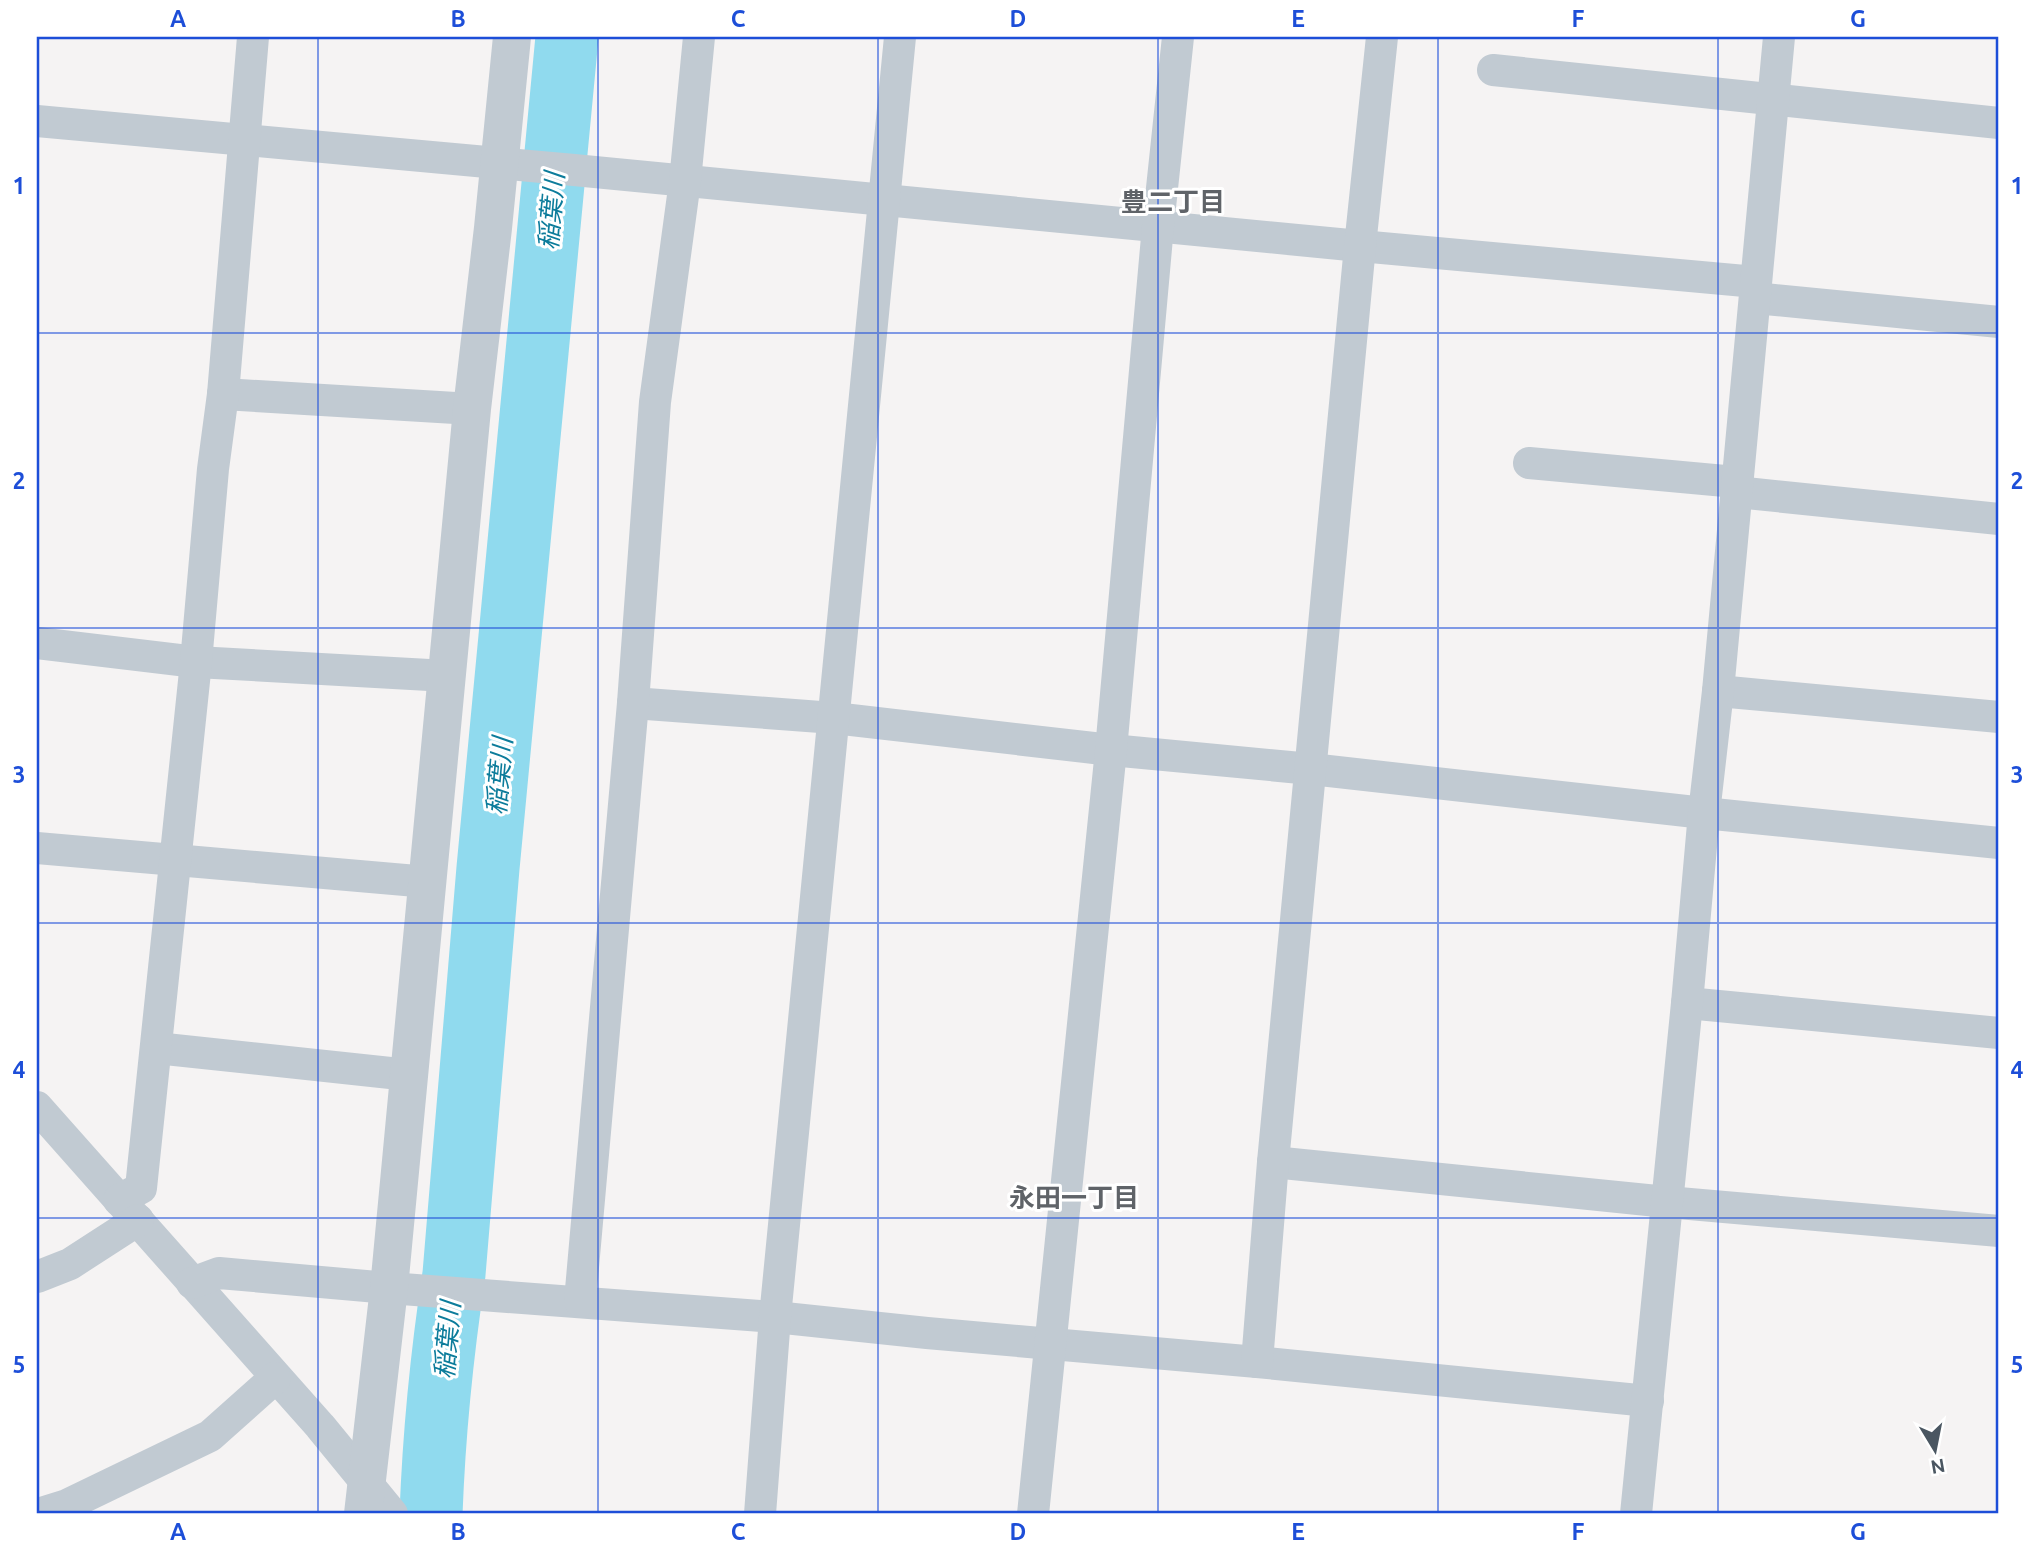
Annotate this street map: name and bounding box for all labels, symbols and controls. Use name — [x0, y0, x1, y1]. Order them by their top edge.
text: A — [170, 6, 186, 31]
text: B — [450, 6, 466, 31]
text: C — [731, 6, 746, 31]
text: D — [1010, 6, 1026, 31]
text: E — [1291, 6, 1305, 31]
text: F — [1572, 6, 1585, 31]
text: G — [1850, 6, 1866, 31]
water label: 稲葉川 — [533, 168, 569, 251]
text: 1 — [13, 173, 25, 198]
text: 1 — [2011, 173, 2023, 198]
district label: 豊二丁目 — [1121, 187, 1225, 216]
text: 2 — [13, 468, 25, 493]
text: 2 — [2011, 468, 2023, 493]
water label: 稲葉川 — [481, 733, 517, 816]
text: 3 — [13, 762, 25, 787]
text: 3 — [2011, 762, 2023, 787]
text: 4 — [13, 1057, 26, 1082]
text: 4 — [2011, 1057, 2024, 1082]
district label: 永田一丁目 — [1009, 1183, 1139, 1212]
water label: 稲葉川 — [429, 1297, 465, 1380]
text: 5 — [13, 1352, 25, 1377]
text: 5 — [2011, 1352, 2023, 1377]
north arrow — [1899, 1414, 1969, 1484]
text: N — [1929, 1455, 1947, 1479]
text: A — [170, 1519, 186, 1544]
text: B — [450, 1519, 466, 1544]
text: C — [731, 1519, 746, 1544]
text: D — [1010, 1519, 1026, 1544]
text: E — [1291, 1519, 1305, 1544]
text: F — [1572, 1519, 1585, 1544]
text: G — [1850, 1519, 1866, 1544]

